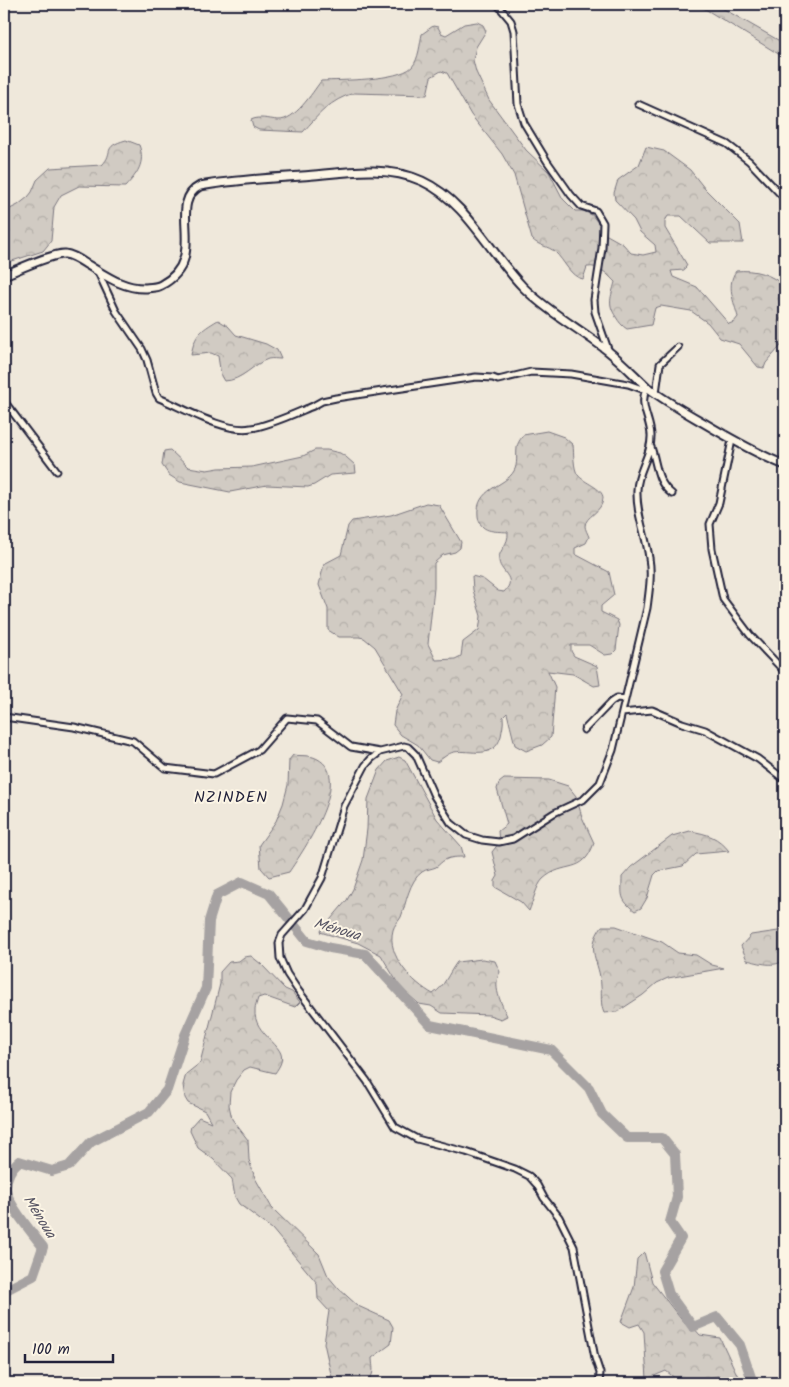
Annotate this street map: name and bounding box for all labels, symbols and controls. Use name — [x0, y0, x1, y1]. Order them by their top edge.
district label: NZINDEN — [194, 785, 268, 810]
water label: Ménoua — [311, 912, 364, 948]
water label: Ménoua — [16, 1191, 62, 1244]
scale bar — [25, 1332, 112, 1364]
text: 100 m — [32, 1338, 70, 1362]

